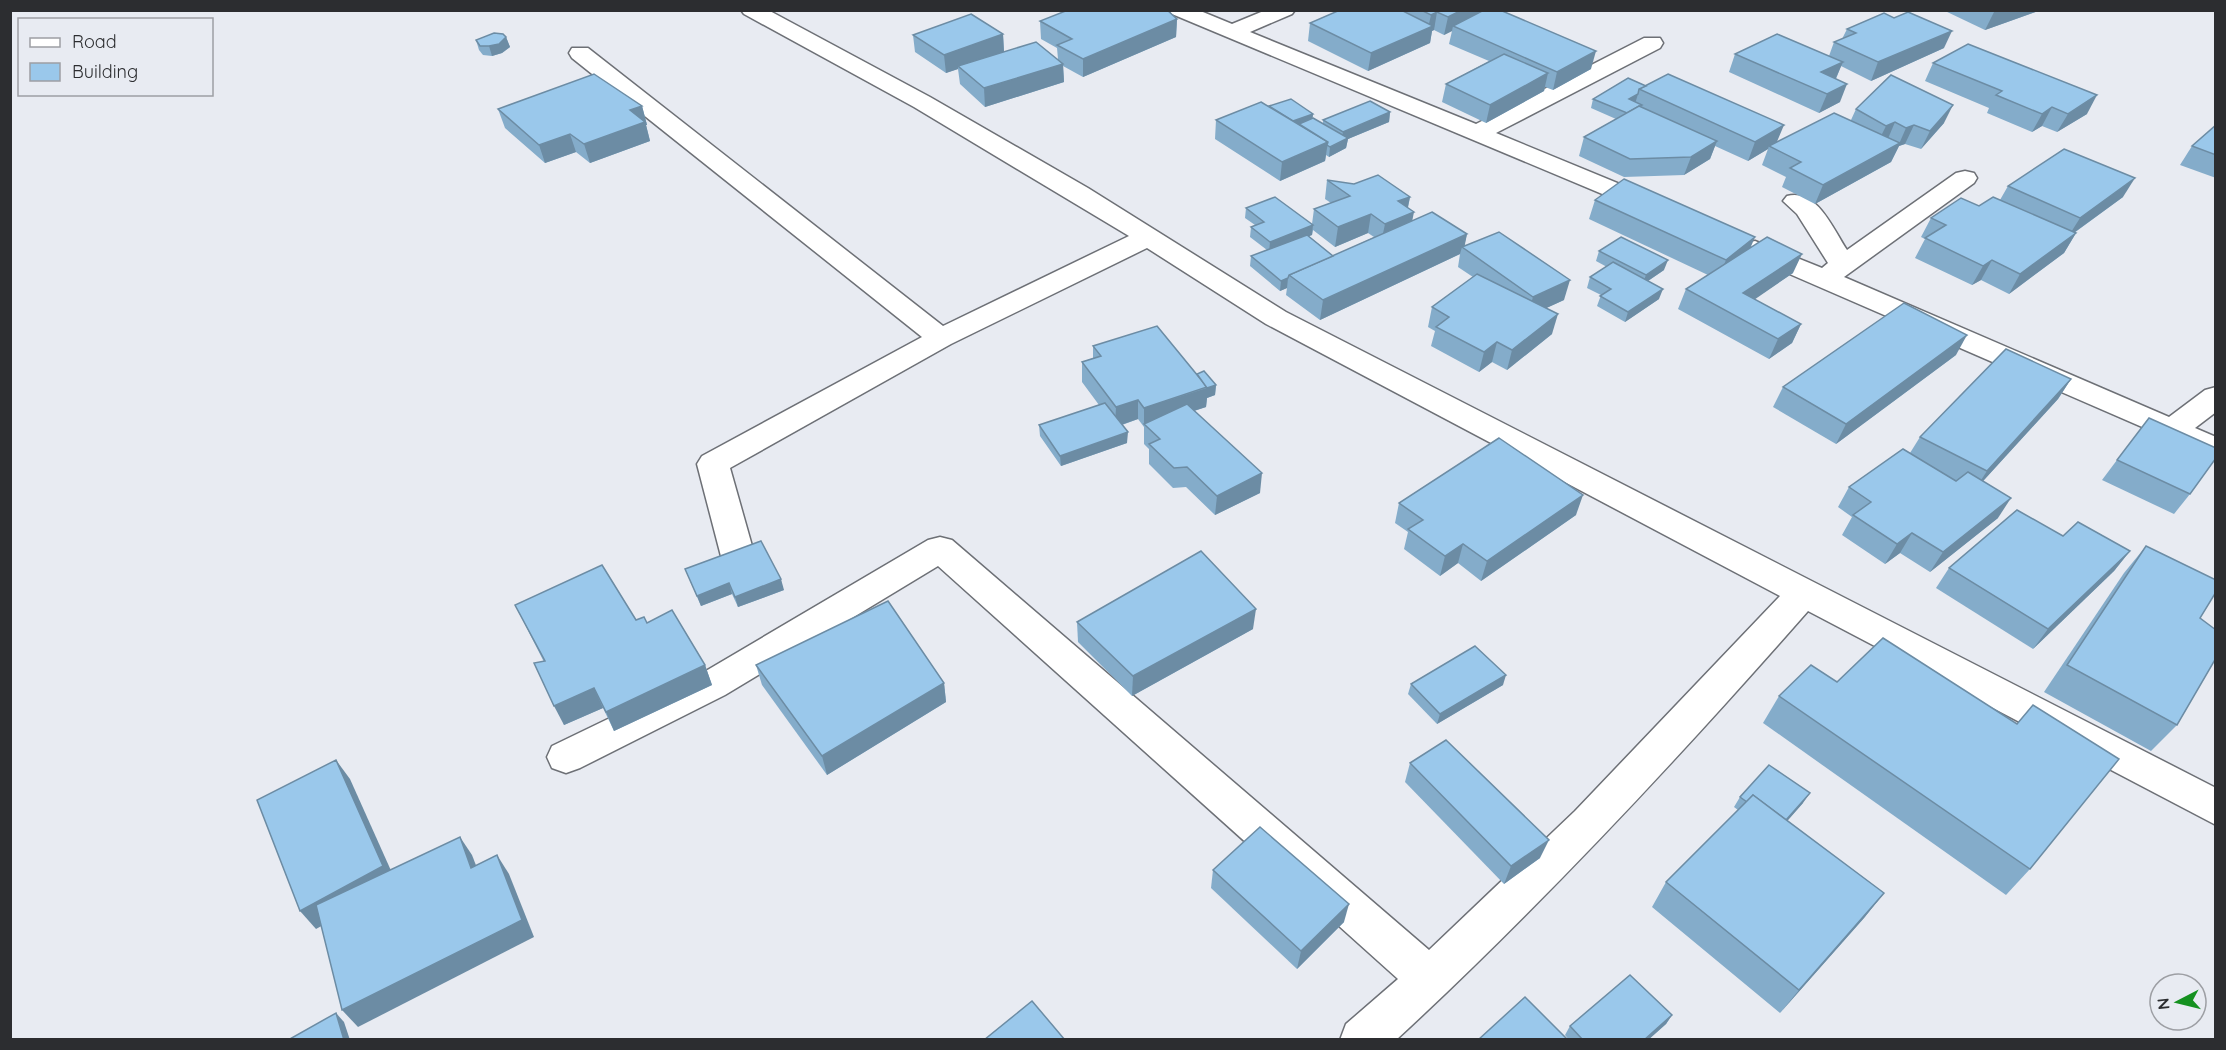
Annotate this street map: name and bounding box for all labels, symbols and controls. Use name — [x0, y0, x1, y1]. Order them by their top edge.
legend — [18, 18, 213, 96]
text: Road — [72, 30, 117, 53]
text: Building — [72, 60, 138, 83]
north arrow — [2148, 972, 2208, 1032]
text: N — [2152, 997, 2174, 1011]

